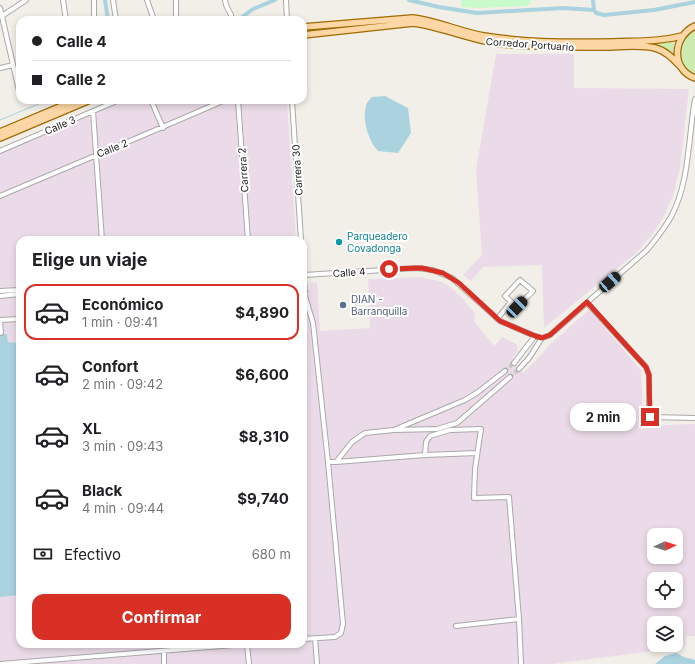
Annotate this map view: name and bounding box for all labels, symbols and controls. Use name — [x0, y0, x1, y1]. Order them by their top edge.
text: Calle 4 — [56, 32, 107, 51]
street label: Corredor Portuario — [485, 35, 575, 53]
text: Calle 2 — [56, 70, 106, 89]
street label: Calle 3 — [43, 113, 77, 137]
street label: Calle 2 — [95, 136, 129, 160]
street label: Carrera 30 — [289, 144, 305, 196]
street label: Carrera 2 — [235, 147, 251, 193]
place label: Parqueadero Covadonga — [347, 230, 408, 254]
marker: Parqueadero Covadonga — [334, 237, 344, 247]
text: Elige un viaje — [32, 249, 147, 270]
route start — [380, 260, 398, 278]
street label: Calle 4 — [332, 265, 366, 279]
car — [597, 270, 623, 294]
place label: DIAN - Barranquilla — [351, 293, 407, 317]
icon: car — [34, 294, 70, 330]
car — [504, 294, 530, 320]
text: Económico — [82, 295, 163, 314]
marker: DIAN - Barranquilla — [338, 300, 348, 310]
text: $4,890 — [235, 303, 289, 322]
text: 1 min · 09:41 — [82, 314, 158, 330]
icon: car — [34, 356, 70, 392]
text: Confort — [82, 357, 138, 376]
text: $6,600 — [235, 365, 289, 384]
text: 2 min · 09:42 — [82, 376, 163, 392]
callout: 2 min — [570, 403, 636, 431]
route end — [641, 408, 659, 426]
text: 2 min — [586, 409, 620, 425]
icon: car — [34, 418, 70, 454]
text: XL — [82, 419, 102, 438]
text: $8,310 — [239, 427, 289, 446]
text: 3 min · 09:43 — [82, 438, 163, 454]
icon: car — [34, 480, 70, 516]
text: Black — [82, 481, 122, 500]
text: $9,740 — [237, 489, 289, 508]
text: 4 min · 09:44 — [82, 500, 164, 516]
north arrow — [647, 528, 683, 564]
map controls — [647, 528, 683, 652]
icon: cash — [32, 543, 54, 565]
text: Efectivo — [64, 545, 121, 564]
text: 680 m — [252, 546, 291, 562]
button: locate — [647, 572, 683, 608]
button: Confirmar — [32, 594, 291, 640]
button: layers — [647, 616, 683, 652]

